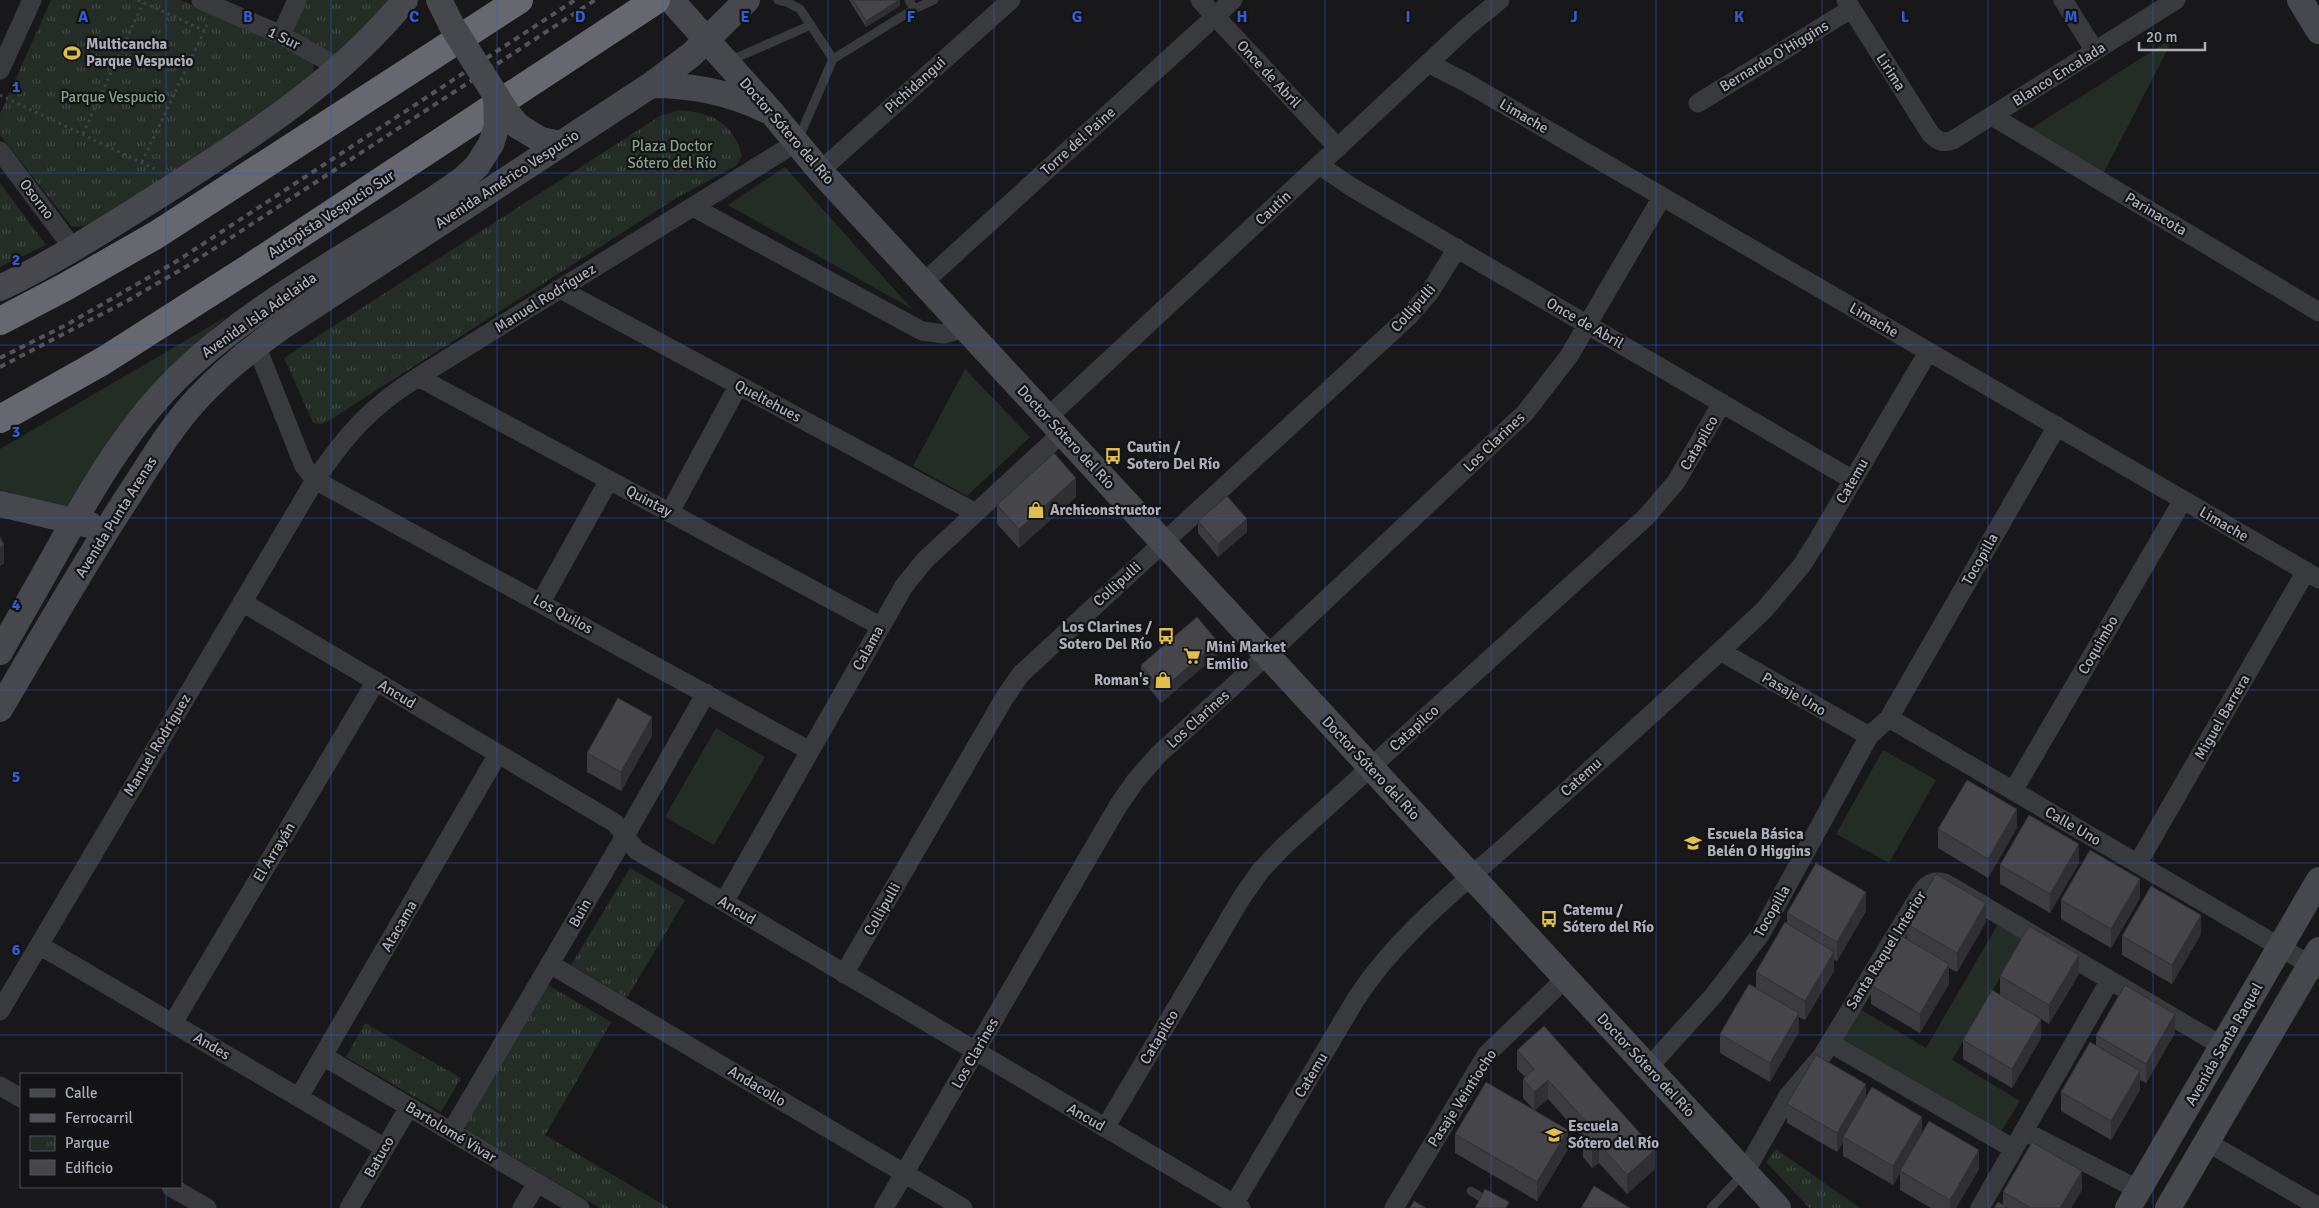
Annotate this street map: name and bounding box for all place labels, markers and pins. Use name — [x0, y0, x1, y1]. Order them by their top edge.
place label: Multicancha Parque Vespucio — [86, 35, 194, 70]
sports icon: Multicancha Parque Vespucio — [62, 43, 82, 63]
place label: Cautin / Sotero Del Río — [1127, 438, 1220, 473]
bus stop icon: Cautin / Sotero Del Río — [1103, 446, 1123, 466]
shop icon: Archiconstructor — [1026, 500, 1046, 520]
place label: Archiconstructor — [1050, 501, 1161, 519]
place label: Los Clarines / Sotero Del Río — [1059, 618, 1152, 653]
bus stop icon: Los Clarines / Sotero Del Río — [1156, 626, 1176, 646]
place label: Mini Market Emilio — [1206, 638, 1286, 673]
supermarket icon: Mini Market Emilio — [1182, 646, 1202, 666]
shop icon: Roman's — [1153, 670, 1173, 690]
place label: Roman's — [1094, 671, 1149, 689]
place label: Escuela Básica Belén O Higgins — [1707, 825, 1811, 860]
school or university icon: Escuela Básica Belén O Higgins — [1683, 833, 1703, 853]
place label: Catemu / Sótero del Río — [1563, 901, 1654, 936]
bus stop icon: Catemu / Sótero del Río — [1539, 909, 1559, 929]
place label: Escuela Sótero del Río — [1568, 1117, 1659, 1152]
school or university icon: Escuela Sótero del Río — [1544, 1125, 1564, 1145]

